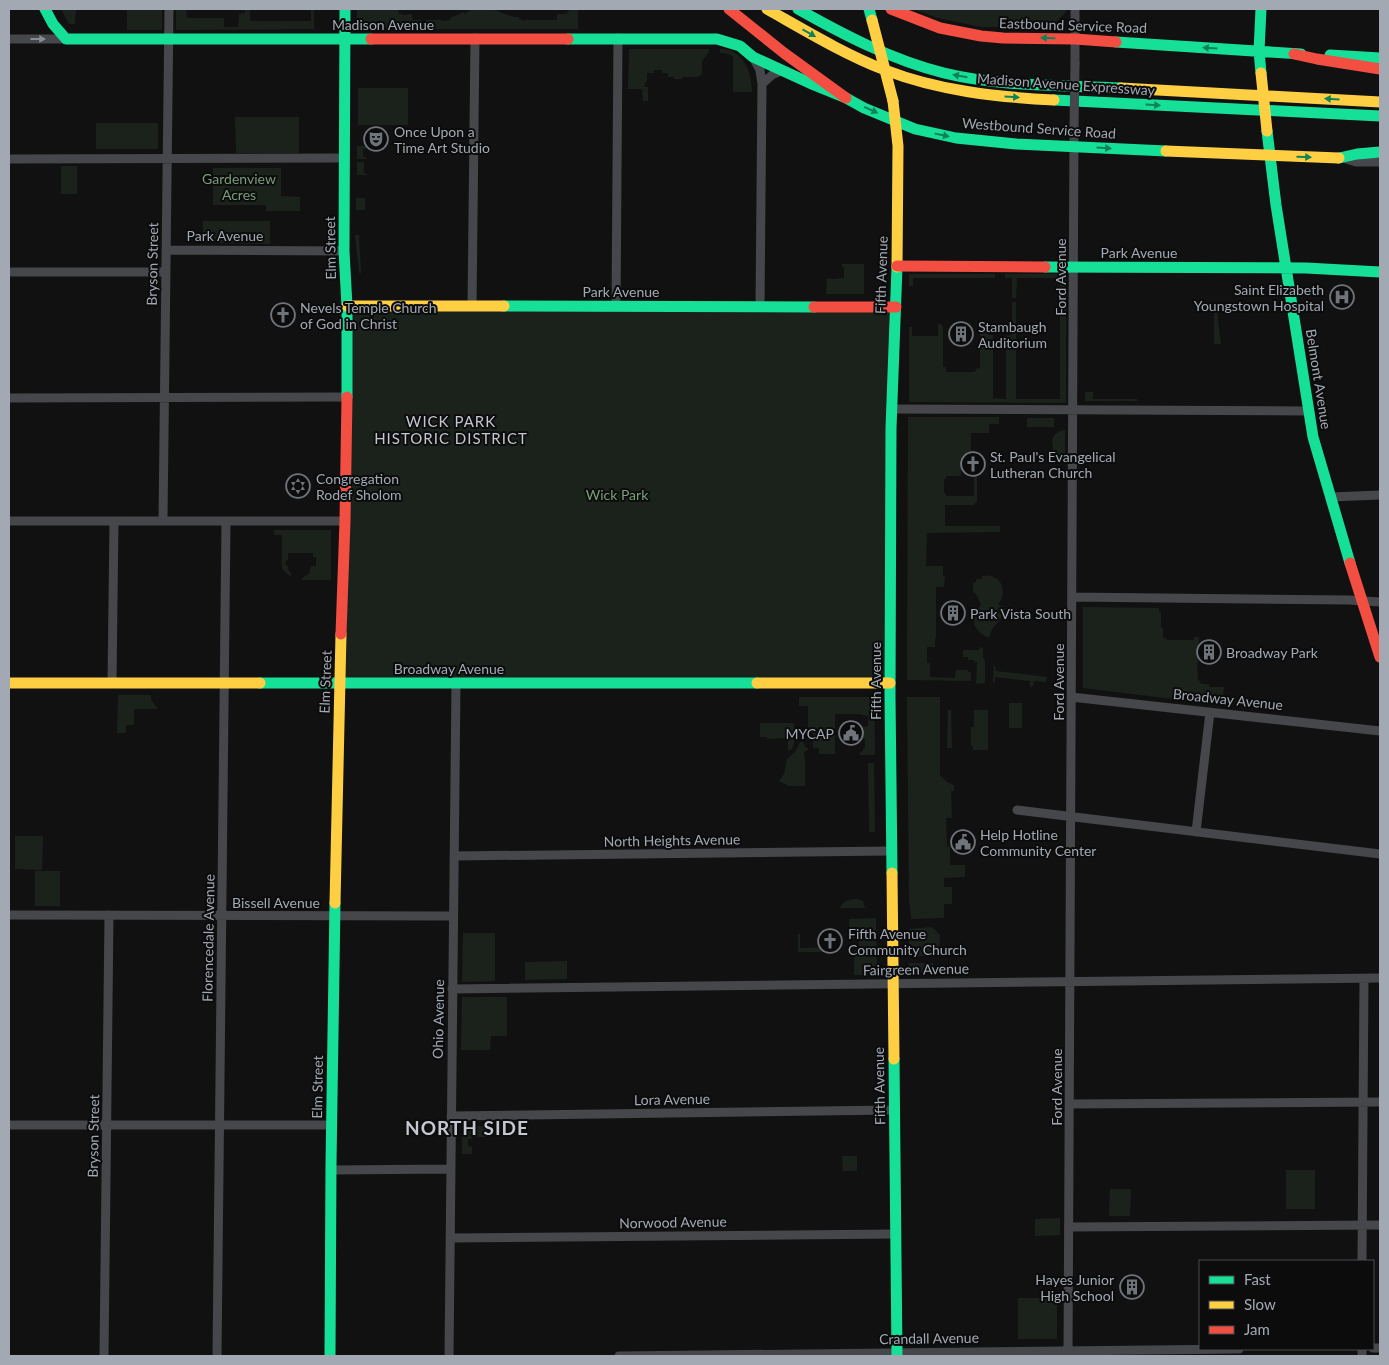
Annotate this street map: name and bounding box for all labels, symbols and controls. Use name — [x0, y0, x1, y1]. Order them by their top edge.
street label: Eastbound Service Road — [999, 14, 1147, 36]
street label: Madison Avenue — [332, 16, 434, 33]
one-way arrow — [802, 29, 817, 37]
one-way arrow — [1039, 34, 1055, 42]
one-way arrow — [30, 35, 46, 43]
one-way arrow — [1202, 43, 1218, 51]
street label: Madison Avenue Expressway — [977, 69, 1156, 99]
one-way arrow — [952, 71, 968, 79]
one-way arrow — [1005, 93, 1021, 101]
one-way arrow — [1323, 95, 1339, 103]
one-way arrow — [1145, 101, 1161, 109]
one-way arrow — [864, 107, 878, 115]
street label: Westbound Service Road — [961, 114, 1117, 142]
place label: Once Upon a Time Art Studio — [394, 123, 490, 156]
theatre icon: Once Upon a Time Art Studio — [363, 126, 389, 152]
one-way arrow — [935, 131, 950, 139]
one-way arrow — [1096, 144, 1112, 152]
one-way arrow — [1296, 153, 1312, 161]
park label: Gardenview Acres — [202, 170, 276, 203]
street label: Elm Street — [321, 216, 339, 280]
street label: Bryson Street — [143, 222, 161, 306]
street label: Park Avenue — [187, 227, 263, 244]
street label: Fifth Avenue — [871, 236, 891, 314]
street label: Ford Avenue — [1052, 238, 1069, 316]
street label: Park Avenue — [1101, 244, 1177, 261]
place label: Saint Elizabeth Youngstown Hospital — [1194, 281, 1324, 314]
street label: Park Avenue — [583, 283, 659, 300]
hospital icon: Saint Elizabeth Youngstown Hospital — [1329, 284, 1355, 310]
place label: Nevels Temple Church of God in Christ — [300, 299, 437, 332]
church icon: Nevels Temple Church of God in Christ — [270, 302, 296, 328]
place label: Stambaugh Auditorium — [978, 318, 1047, 351]
building icon: Stambaugh Auditorium — [948, 321, 974, 347]
street label: Belmont Avenue — [1303, 328, 1335, 430]
district label: WICK PARK HISTORIC DISTRICT — [374, 412, 528, 447]
place label: St. Paul's Evangelical Lutheran Church — [990, 448, 1116, 481]
church icon: St. Paul's Evangelical Lutheran Church — [960, 451, 986, 477]
place label: Congregation Rodef Sholom — [316, 470, 402, 503]
synagogue icon: Congregation Rodef Sholom — [285, 473, 311, 499]
park label: Wick Park — [586, 486, 649, 503]
building icon: Park Vista South — [940, 600, 966, 626]
place label: Park Vista South — [970, 605, 1071, 622]
building icon: Broadway Park — [1196, 639, 1222, 665]
street label: Fifth Avenue — [867, 642, 884, 720]
street label: Ford Avenue — [1050, 643, 1067, 721]
place label: Broadway Park — [1226, 644, 1319, 661]
street label: Elm Street — [315, 650, 335, 714]
street label: Broadway Avenue — [394, 660, 504, 677]
street label: Broadway Avenue — [1172, 685, 1284, 713]
public building icon: MYCAP — [838, 720, 864, 746]
place label: MYCAP — [786, 725, 834, 742]
place label: Help Hotline Community Center — [980, 826, 1096, 859]
public building icon: Help Hotline Community Center — [950, 829, 976, 855]
street label: North Heights Avenue — [604, 830, 740, 850]
street label: Florencedale Avenue — [198, 874, 218, 1002]
street label: Bissell Avenue — [232, 894, 320, 911]
place label: Fifth Avenue Community Church — [848, 925, 967, 958]
church icon: Fifth Avenue Community Church — [817, 928, 843, 954]
street label: Fairgreen Avenue — [863, 960, 969, 978]
street label: Ohio Avenue — [429, 979, 447, 1059]
street label: Fifth Avenue — [870, 1047, 888, 1125]
street label: Ford Avenue — [1048, 1048, 1065, 1126]
street label: Elm Street — [308, 1055, 326, 1119]
street label: Lora Avenue — [634, 1090, 710, 1108]
street label: Bryson Street — [84, 1094, 102, 1178]
district label: NORTH SIDE — [405, 1116, 529, 1139]
street label: Norwood Avenue — [619, 1213, 727, 1231]
legend — [1199, 1260, 1374, 1350]
text: Fast — [1244, 1270, 1271, 1288]
place label: Hayes Junior High School — [1035, 1271, 1114, 1304]
building icon: Hayes Junior High School — [1119, 1274, 1145, 1300]
text: Slow — [1244, 1295, 1276, 1313]
text: Jam — [1244, 1320, 1270, 1338]
street label: Crandall Avenue — [879, 1329, 979, 1347]

